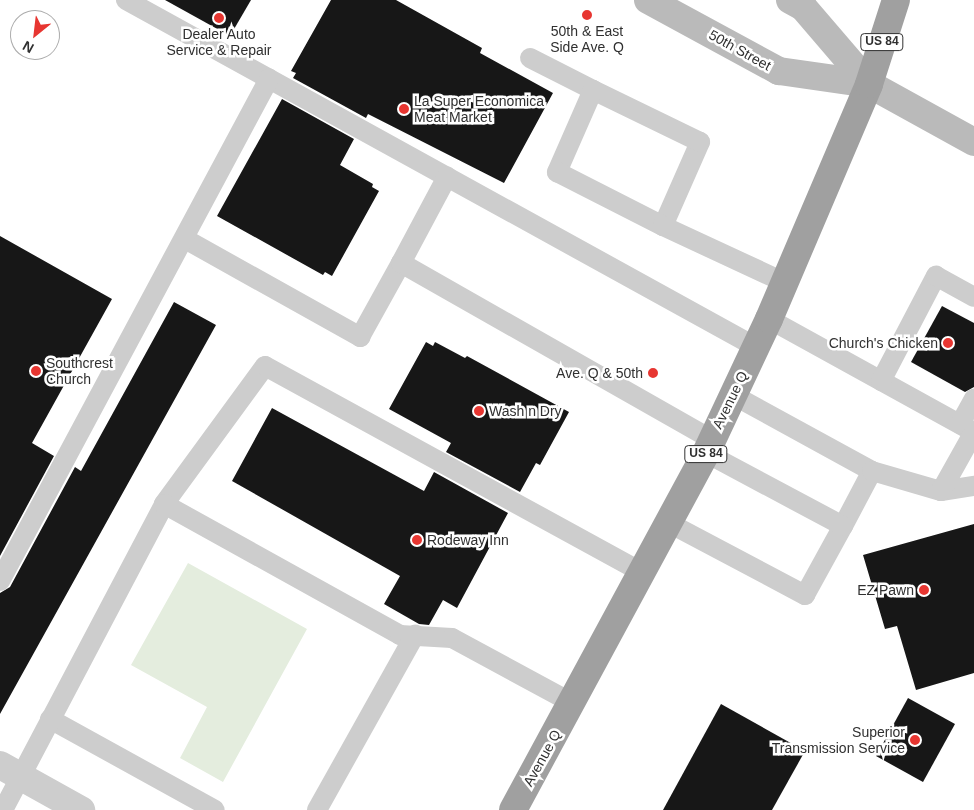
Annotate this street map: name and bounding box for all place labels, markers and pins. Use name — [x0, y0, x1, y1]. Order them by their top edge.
marker: 50th & East Side Ave. Q — [581, 9, 593, 21]
marker: Dealer Auto Service & Repair — [213, 12, 225, 24]
place label: 50th & East Side Ave. Q — [550, 23, 624, 56]
place label: Dealer Auto Service & Repair — [166, 26, 272, 58]
place label: La Super Economica Meat Market — [414, 93, 544, 125]
marker: La Super Economica Meat Market — [398, 103, 410, 115]
place label: Church's Chicken — [829, 335, 938, 351]
marker: Church's Chicken — [942, 337, 954, 349]
place label: Southcrest Church — [46, 355, 113, 388]
marker: Southcrest Church — [30, 365, 42, 377]
place label: Ave. Q & 50th — [556, 365, 643, 381]
marker: Ave. Q & 50th — [647, 367, 659, 379]
place label: Wash n Dry — [489, 403, 562, 419]
marker: Wash n Dry — [473, 405, 485, 417]
place label: Rodeway Inn — [427, 532, 509, 548]
marker: Rodeway Inn — [411, 534, 423, 546]
place label: EZ Pawn — [857, 582, 914, 598]
marker: EZ Pawn — [918, 584, 930, 596]
place label: Superior Transmission Service — [772, 724, 905, 756]
marker: Superior Transmission Service — [909, 734, 921, 746]

